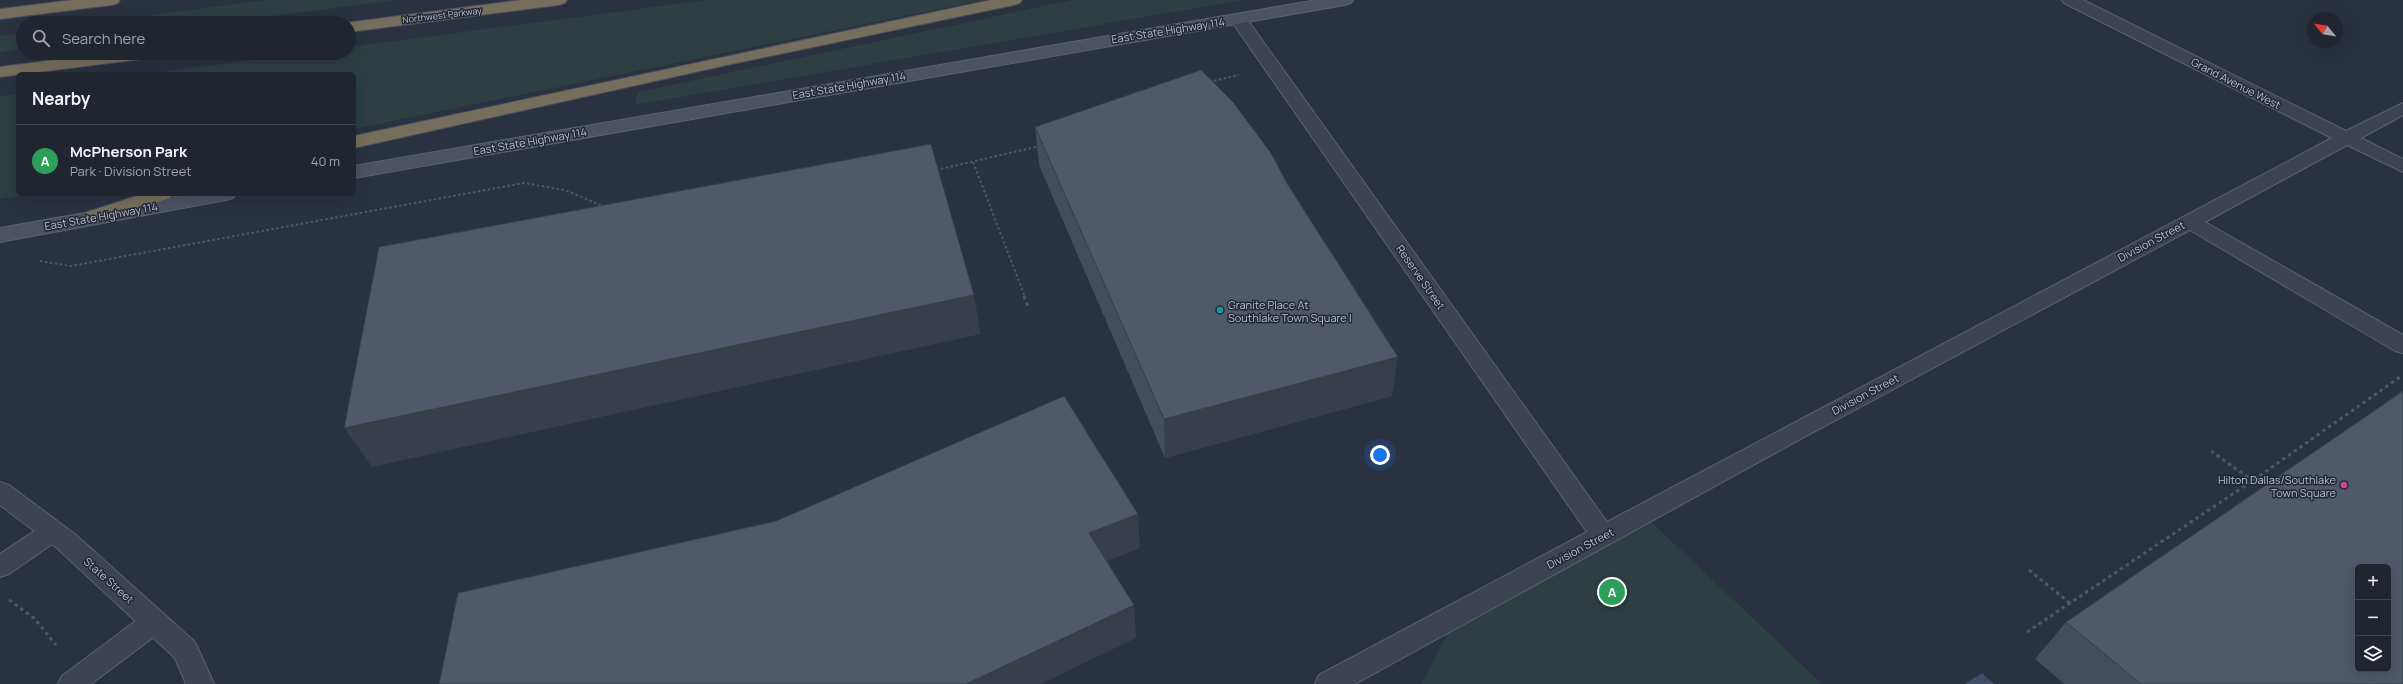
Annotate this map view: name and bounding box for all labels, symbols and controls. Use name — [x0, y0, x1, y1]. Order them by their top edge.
street label: Northwest Parkway — [402, 4, 483, 26]
north arrow — [2307, 12, 2343, 48]
street label: East State Highway 114 — [1110, 14, 1226, 46]
search box — [16, 16, 356, 60]
icon: search — [30, 27, 52, 49]
text: Search here — [62, 28, 145, 49]
street label: Grand Avenue West — [2189, 54, 2283, 112]
street label: East State Highway 114 — [791, 68, 907, 102]
text: Nearby — [32, 87, 90, 110]
street label: East State Highway 114 — [472, 124, 588, 158]
text: McPherson Park — [70, 141, 187, 162]
text: A — [41, 152, 49, 170]
text: 40 m — [311, 152, 340, 170]
text: Park · Division Street — [70, 162, 192, 180]
street label: East State Highway 114 — [43, 199, 159, 233]
street label: Division Street — [2115, 217, 2187, 265]
street label: Reserve Street — [1393, 242, 1449, 312]
place label: Granite Place At Southlake Town Square I — [1228, 297, 1352, 325]
marker: Granite Place At Southlake Town Square I — [1215, 305, 1225, 315]
street label: Division Street — [1829, 370, 1901, 418]
your location — [1370, 445, 1390, 465]
place label: Hilton Dallas/Southlake Town Square — [2218, 472, 2337, 500]
marker: Hilton Dallas/Southlake Town Square — [2339, 480, 2349, 490]
street label: Division Street — [1544, 524, 1616, 572]
street label: State Street — [81, 554, 137, 606]
map controls — [2355, 564, 2391, 672]
button: + — [2355, 564, 2391, 600]
pin: A — [1599, 577, 1625, 607]
button: − — [2355, 600, 2391, 636]
button: layers — [2355, 636, 2391, 672]

